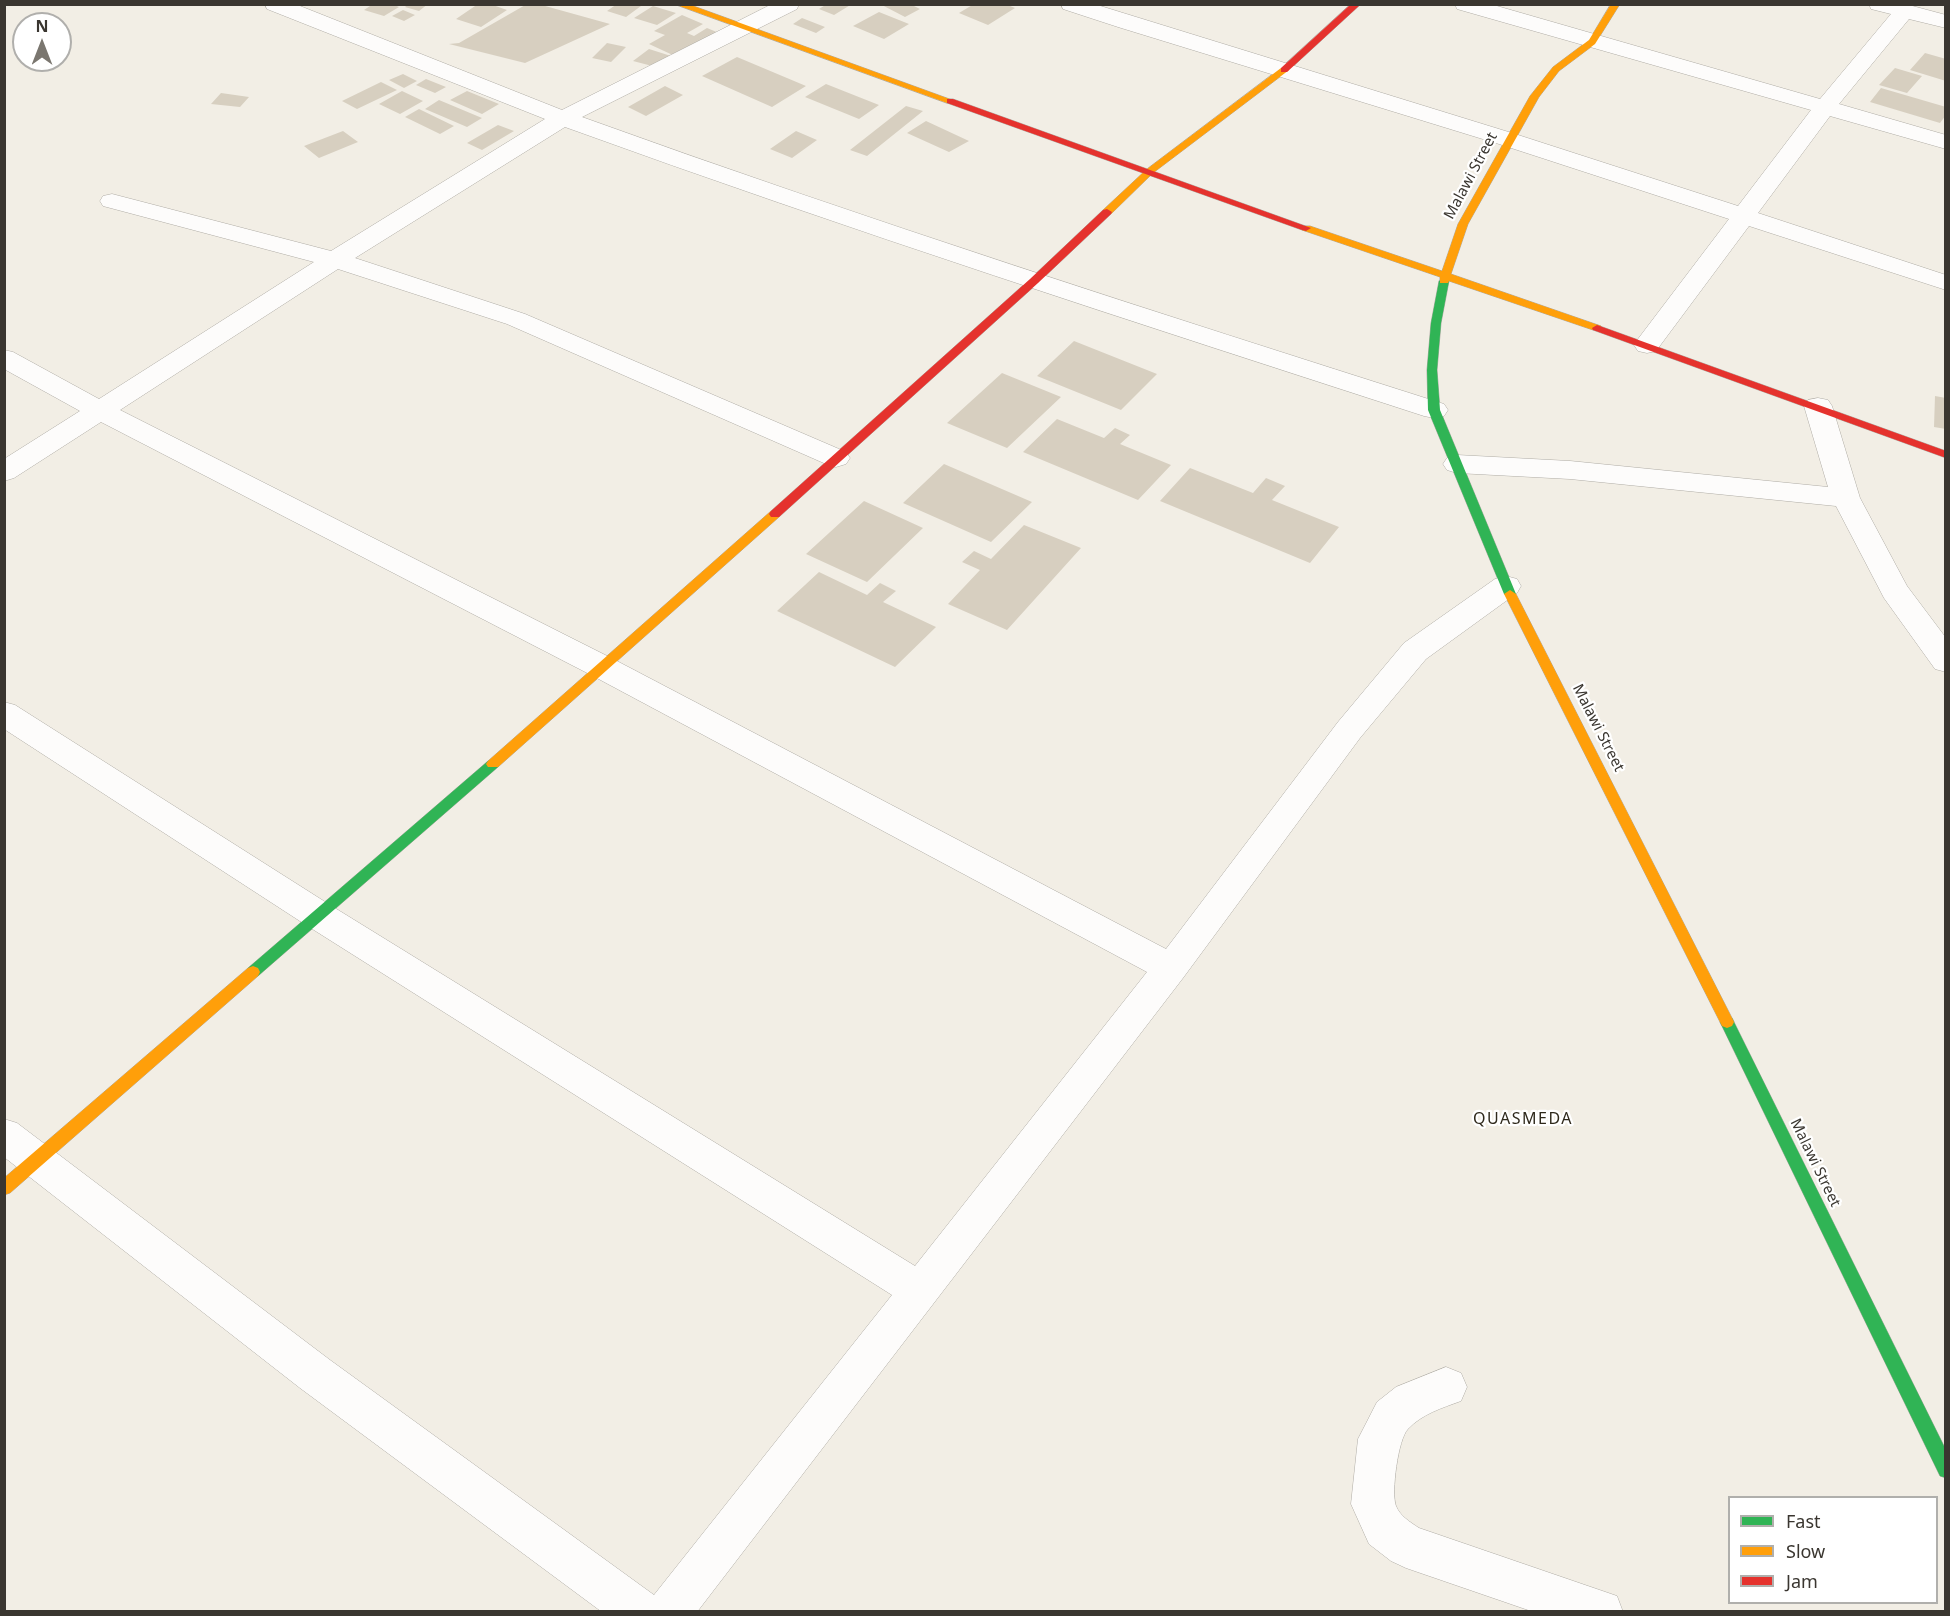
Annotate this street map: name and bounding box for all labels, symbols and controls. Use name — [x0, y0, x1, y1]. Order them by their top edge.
north arrow — [12, 12, 72, 72]
text: N — [35, 15, 49, 37]
street label: Malawi Street — [1441, 130, 1501, 222]
street label: Malawi Street — [1568, 681, 1628, 775]
district label: QUASMEDA — [1473, 1109, 1573, 1129]
street label: Malawi Street — [1786, 1116, 1844, 1210]
legend — [1728, 1496, 1938, 1604]
text: Fast — [1786, 1509, 1821, 1533]
text: Slow — [1786, 1539, 1825, 1563]
text: Jam — [1786, 1569, 1818, 1593]

